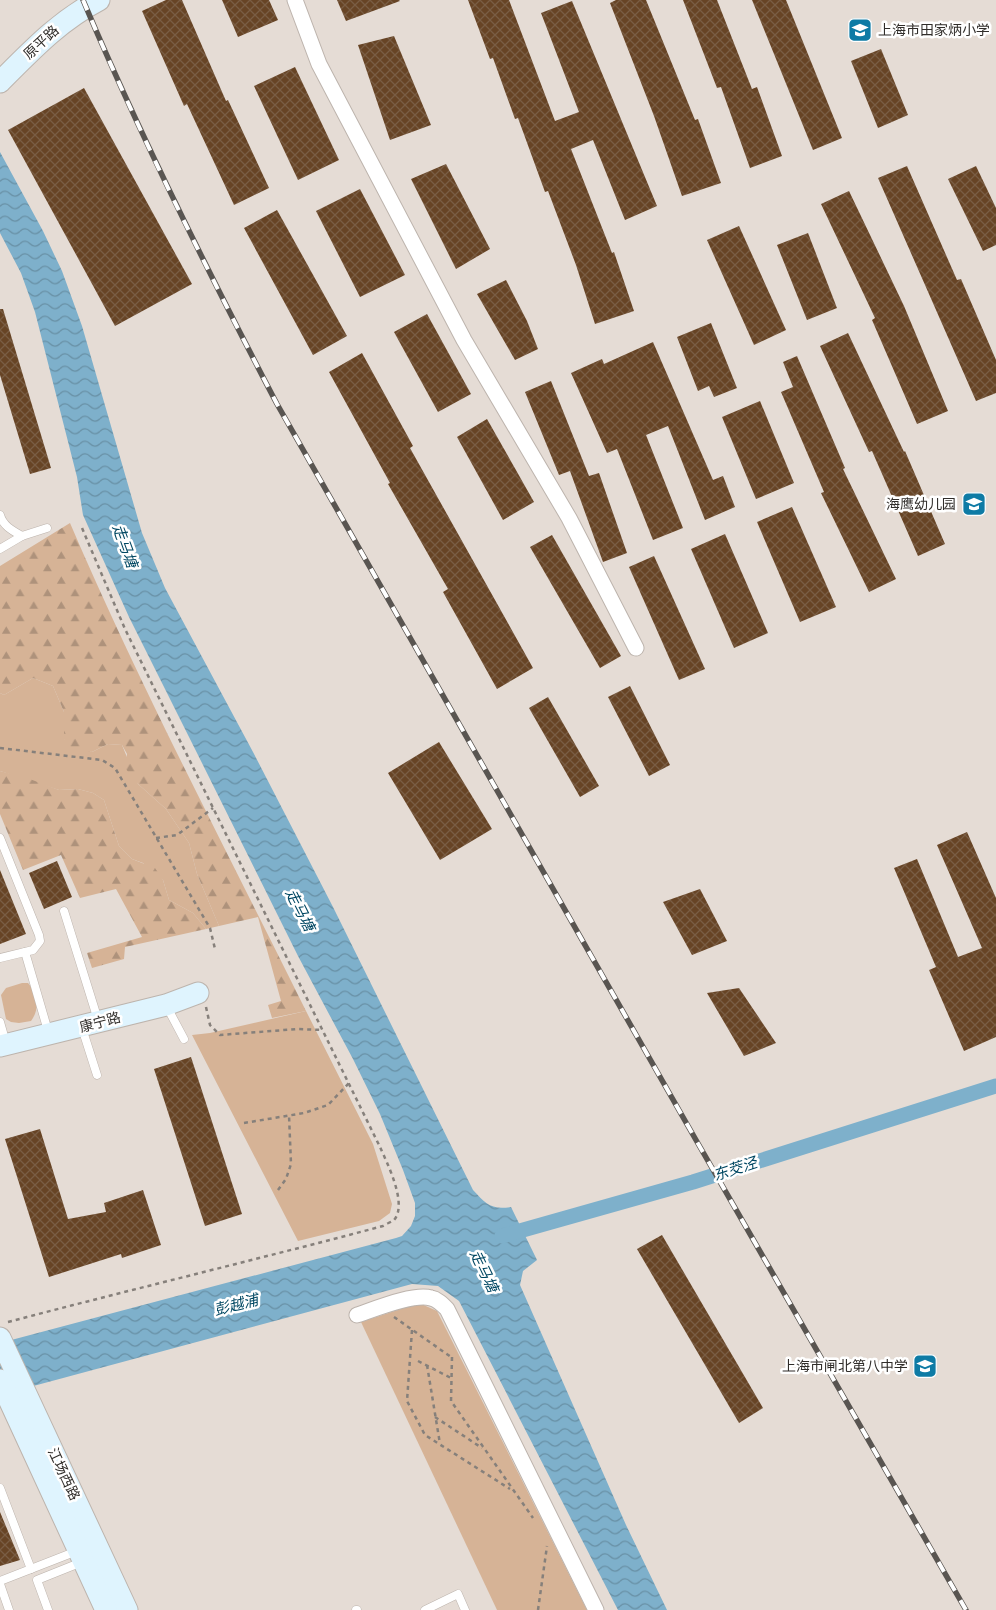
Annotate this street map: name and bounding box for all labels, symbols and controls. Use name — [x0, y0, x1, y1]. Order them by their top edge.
school or university icon: 上海市田家炳小学 — [847, 17, 873, 43]
street label: 原平路 — [20, 22, 62, 62]
place label: 上海市田家炳小学 — [878, 22, 990, 38]
school or university icon: 海鹰幼儿园 — [961, 491, 987, 517]
place label: 海鹰幼儿园 — [886, 496, 956, 512]
water label: 走马塘 — [110, 522, 142, 573]
water label: 走马塘 — [283, 886, 320, 936]
street label: 康宁路 — [78, 1009, 122, 1035]
water label: 东茭泾 — [711, 1153, 761, 1184]
water label: 走马塘 — [467, 1247, 503, 1297]
water label: 彭越浦 — [212, 1290, 262, 1318]
school or university icon: 上海市闸北第八中学 — [912, 1353, 938, 1379]
place label: 上海市闸北第八中学 — [782, 1358, 908, 1374]
street label: 江场西路 — [45, 1445, 83, 1503]

